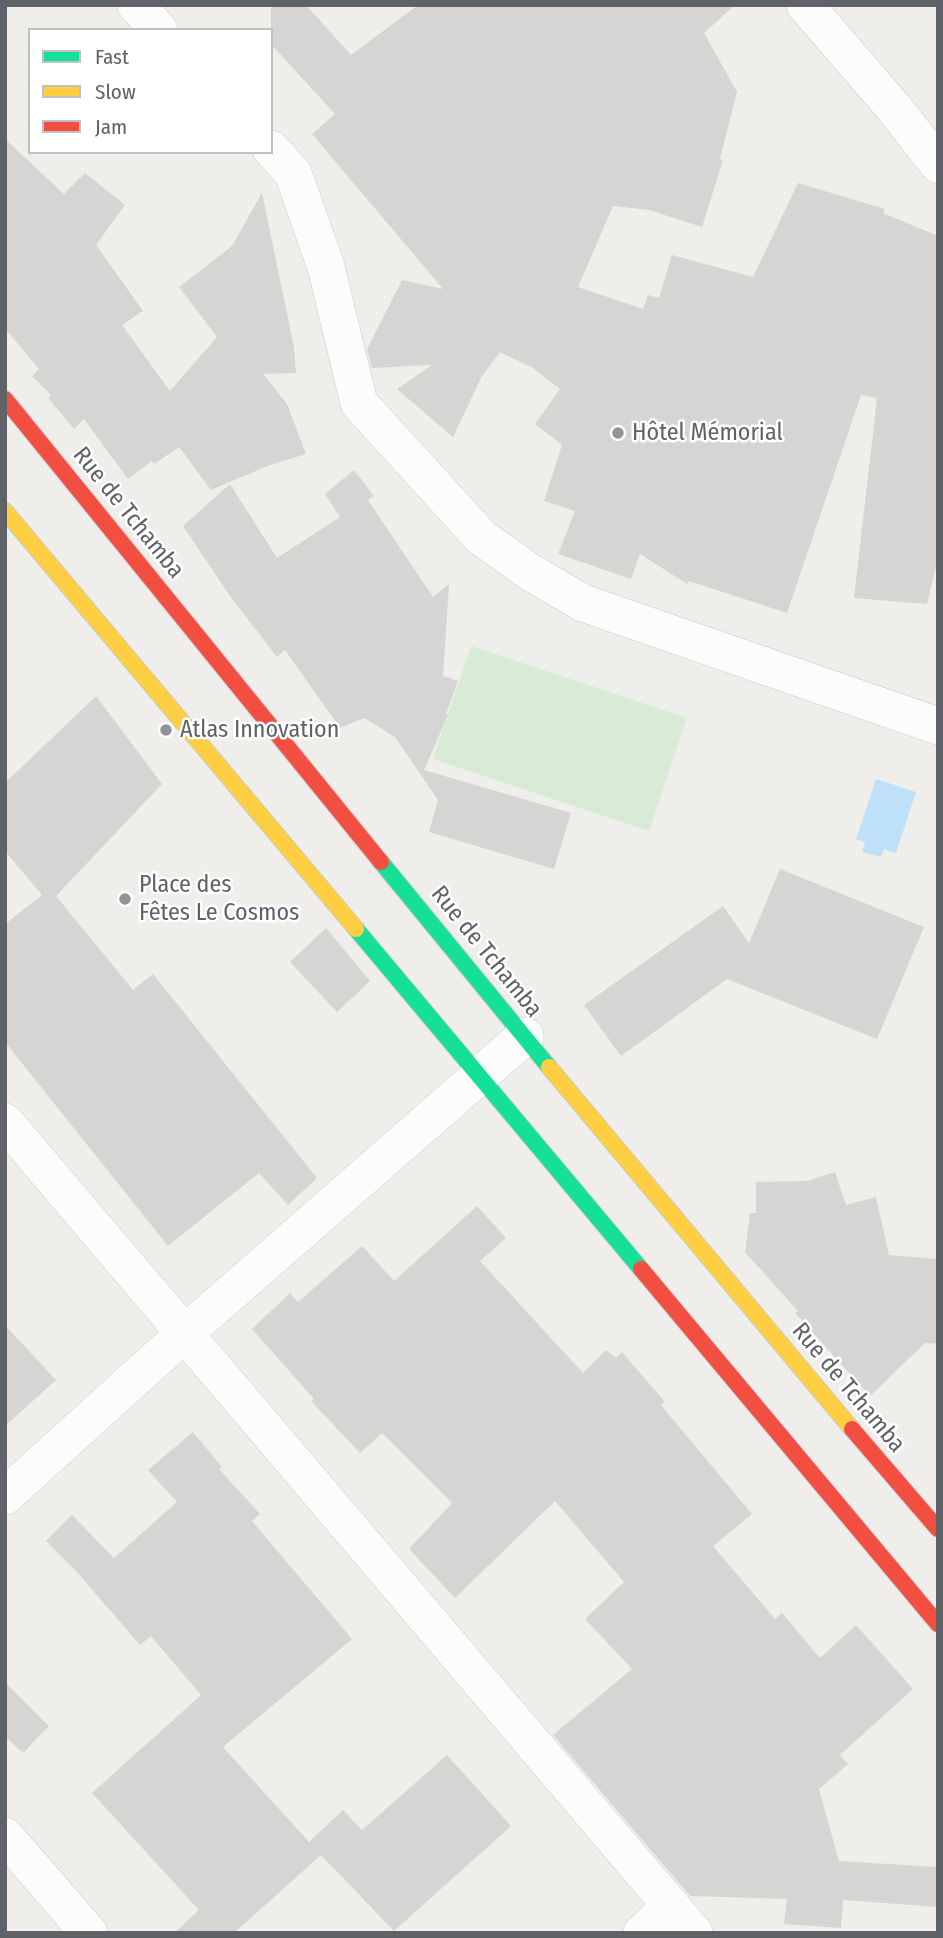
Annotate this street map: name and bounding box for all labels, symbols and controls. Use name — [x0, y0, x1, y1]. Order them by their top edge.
legend — [28, 28, 273, 154]
text: Fast — [95, 44, 129, 70]
text: Slow — [95, 79, 136, 105]
text: Jam — [95, 114, 127, 140]
place label: Hôtel Mémorial — [632, 419, 783, 447]
marker: Hôtel Mémorial — [610, 425, 626, 441]
street label: Rue de Tchamba — [66, 441, 190, 585]
place label: Atlas Innovation — [180, 716, 339, 744]
marker: Atlas Innovation — [158, 722, 174, 738]
place label: Place des Fêtes Le Cosmos — [139, 871, 299, 927]
street label: Rue de Tchamba — [424, 880, 548, 1024]
marker: Place des Fêtes Le Cosmos — [117, 891, 133, 907]
street label: Rue de Tchamba — [785, 1317, 911, 1459]

